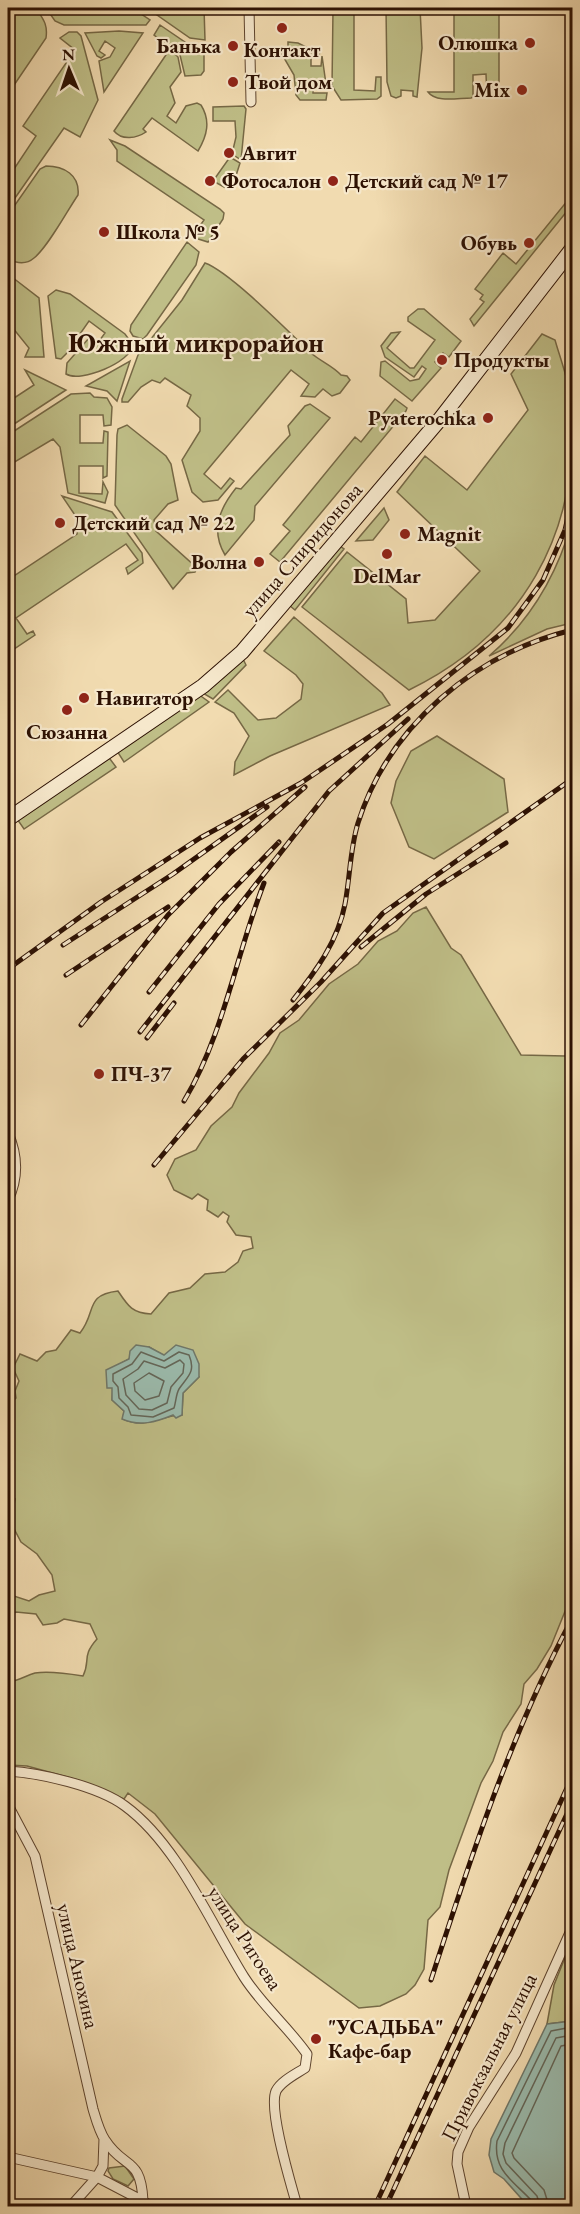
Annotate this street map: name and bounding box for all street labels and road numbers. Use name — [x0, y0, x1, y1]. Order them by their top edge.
street label: улица Спиридонова — [236, 476, 368, 623]
street label: улица Ригоева — [202, 1880, 290, 1996]
street label: улица Анохина — [51, 1901, 106, 2032]
street label: Привокзальная улица — [435, 1968, 543, 2145]

